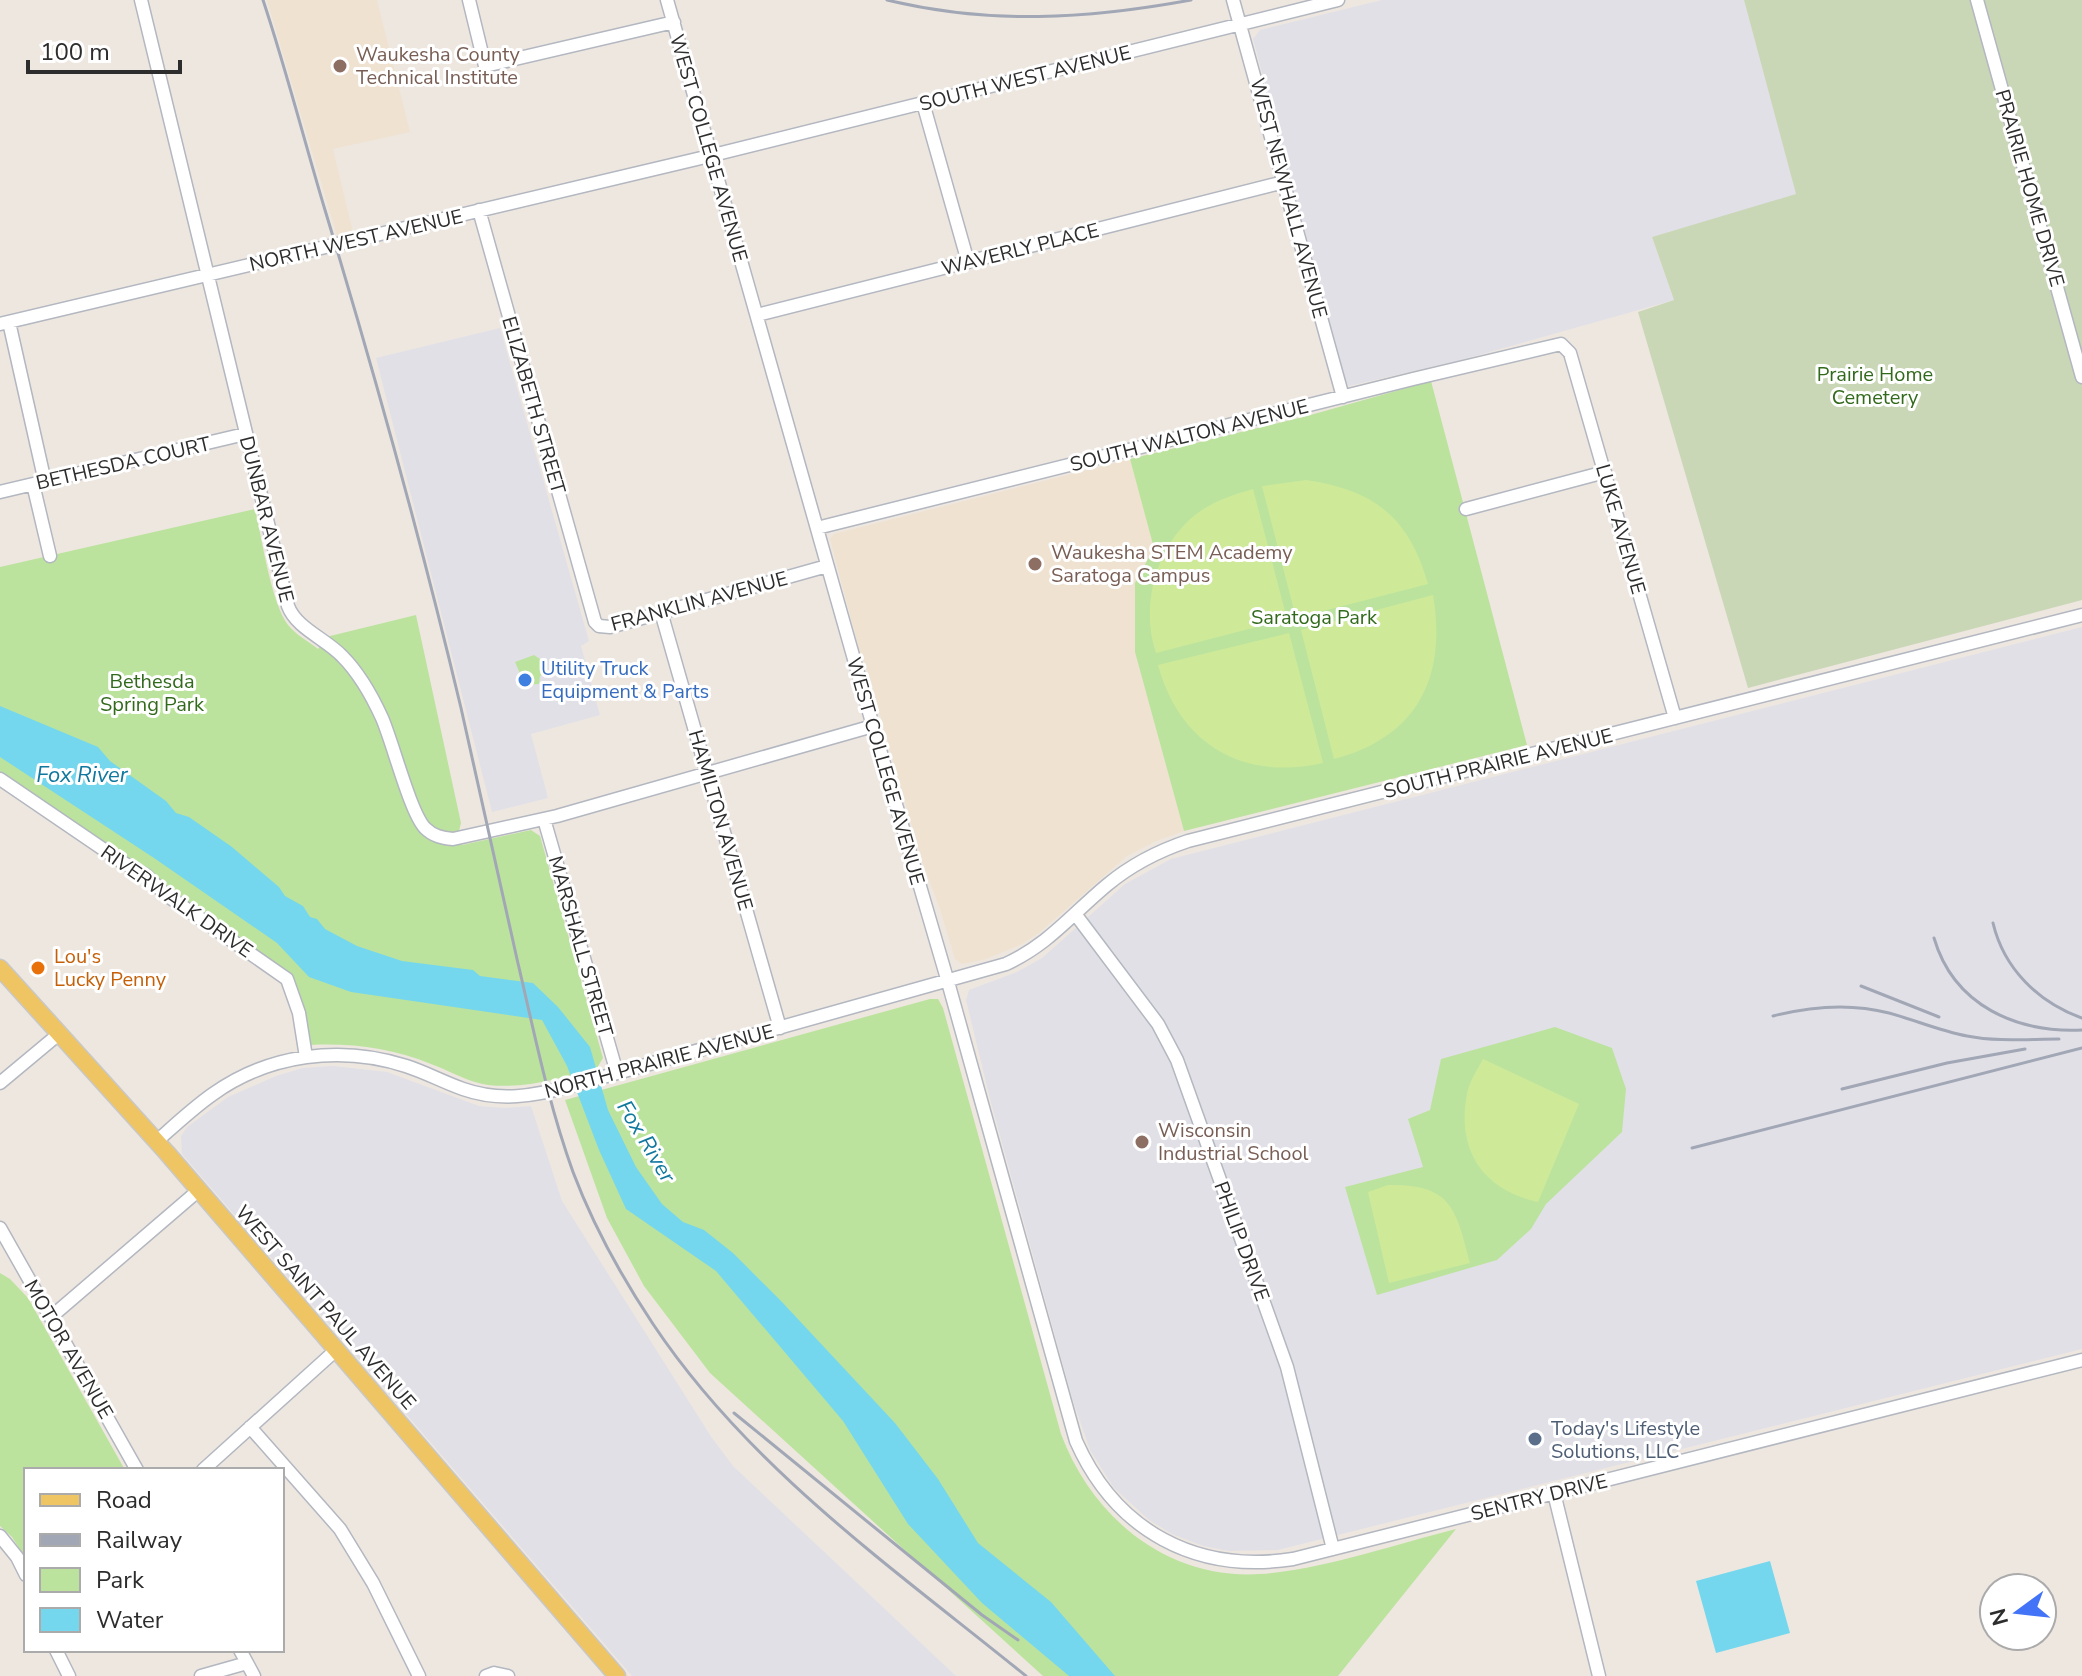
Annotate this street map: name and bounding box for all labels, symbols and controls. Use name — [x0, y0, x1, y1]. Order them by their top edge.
scale bar — [28, 24, 180, 74]
street label: WEST COLLEGE AVENUE — [663, 31, 754, 265]
text: 100 m — [40, 36, 110, 68]
street label: SOUTH WEST AVENUE — [916, 39, 1134, 118]
place label: Waukesha County Technical Institute — [356, 41, 520, 91]
marker: Waukesha County Technical Institute — [331, 57, 349, 75]
street label: WEST NEWHALL AVENUE — [1243, 75, 1334, 321]
street label: PRAIRIE HOME DRIVE — [1988, 86, 2071, 290]
street label: NORTH WEST AVENUE — [247, 203, 465, 278]
street label: WAVERLY PLACE — [939, 217, 1102, 282]
street label: ELIZABETH STREET — [495, 313, 572, 497]
park label: Prairie Home Cemetery — [1817, 361, 1933, 411]
street label: SOUTH WALTON AVENUE — [1067, 393, 1311, 478]
street label: BETHESDA COURT — [33, 430, 213, 497]
street label: DUNBAR AVENUE — [233, 433, 300, 605]
street label: LUKE AVENUE — [1589, 461, 1652, 597]
place label: Waukesha STEM Academy Saratoga Campus — [1051, 539, 1293, 589]
marker: Waukesha STEM Academy Saratoga Campus — [1026, 555, 1044, 573]
street label: FRANKLIN AVENUE — [608, 565, 790, 638]
park label: Saratoga Park — [1251, 604, 1378, 631]
street label: WEST COLLEGE AVENUE — [840, 654, 931, 888]
place label: Utility Truck Equipment & Parts — [541, 655, 709, 705]
park label: Bethesda Spring Park — [100, 668, 205, 718]
marker: Utility Truck Equipment & Parts — [516, 671, 534, 689]
street label: SOUTH PRAIRIE AVENUE — [1381, 722, 1616, 805]
street label: HAMILTON AVENUE — [682, 727, 759, 914]
water label: Fox River — [36, 760, 129, 790]
street label: RIVERWALK DRIVE — [95, 839, 258, 964]
street label: MARSHALL STREET — [542, 853, 619, 1040]
place label: Lou's Lucky Penny — [54, 943, 167, 993]
marker: Lou's Lucky Penny — [29, 959, 47, 977]
street label: NORTH PRAIRIE AVENUE — [542, 1018, 777, 1105]
water label: Fox River — [610, 1095, 683, 1189]
place label: Wisconsin Industrial School — [1158, 1117, 1308, 1167]
marker: Wisconsin Industrial School — [1133, 1133, 1151, 1151]
street label: PHILIP DRIVE — [1207, 1178, 1276, 1305]
street label: WEST SAINT PAUL AVENUE — [229, 1199, 422, 1415]
street label: MOTOR AVENUE — [18, 1275, 119, 1424]
place label: Today's Lifestyle Solutions, LLC — [1551, 1415, 1700, 1465]
marker: Today's Lifestyle Solutions, LLC — [1526, 1430, 1544, 1448]
street label: SENTRY DRIVE — [1468, 1467, 1610, 1528]
legend — [24, 1468, 284, 1652]
text: Road — [96, 1484, 152, 1516]
text: Railway — [96, 1524, 183, 1556]
text: Park — [96, 1564, 145, 1596]
north arrow — [1978, 1572, 2058, 1652]
text: Water — [96, 1604, 164, 1636]
text: N — [1983, 1605, 2016, 1629]

